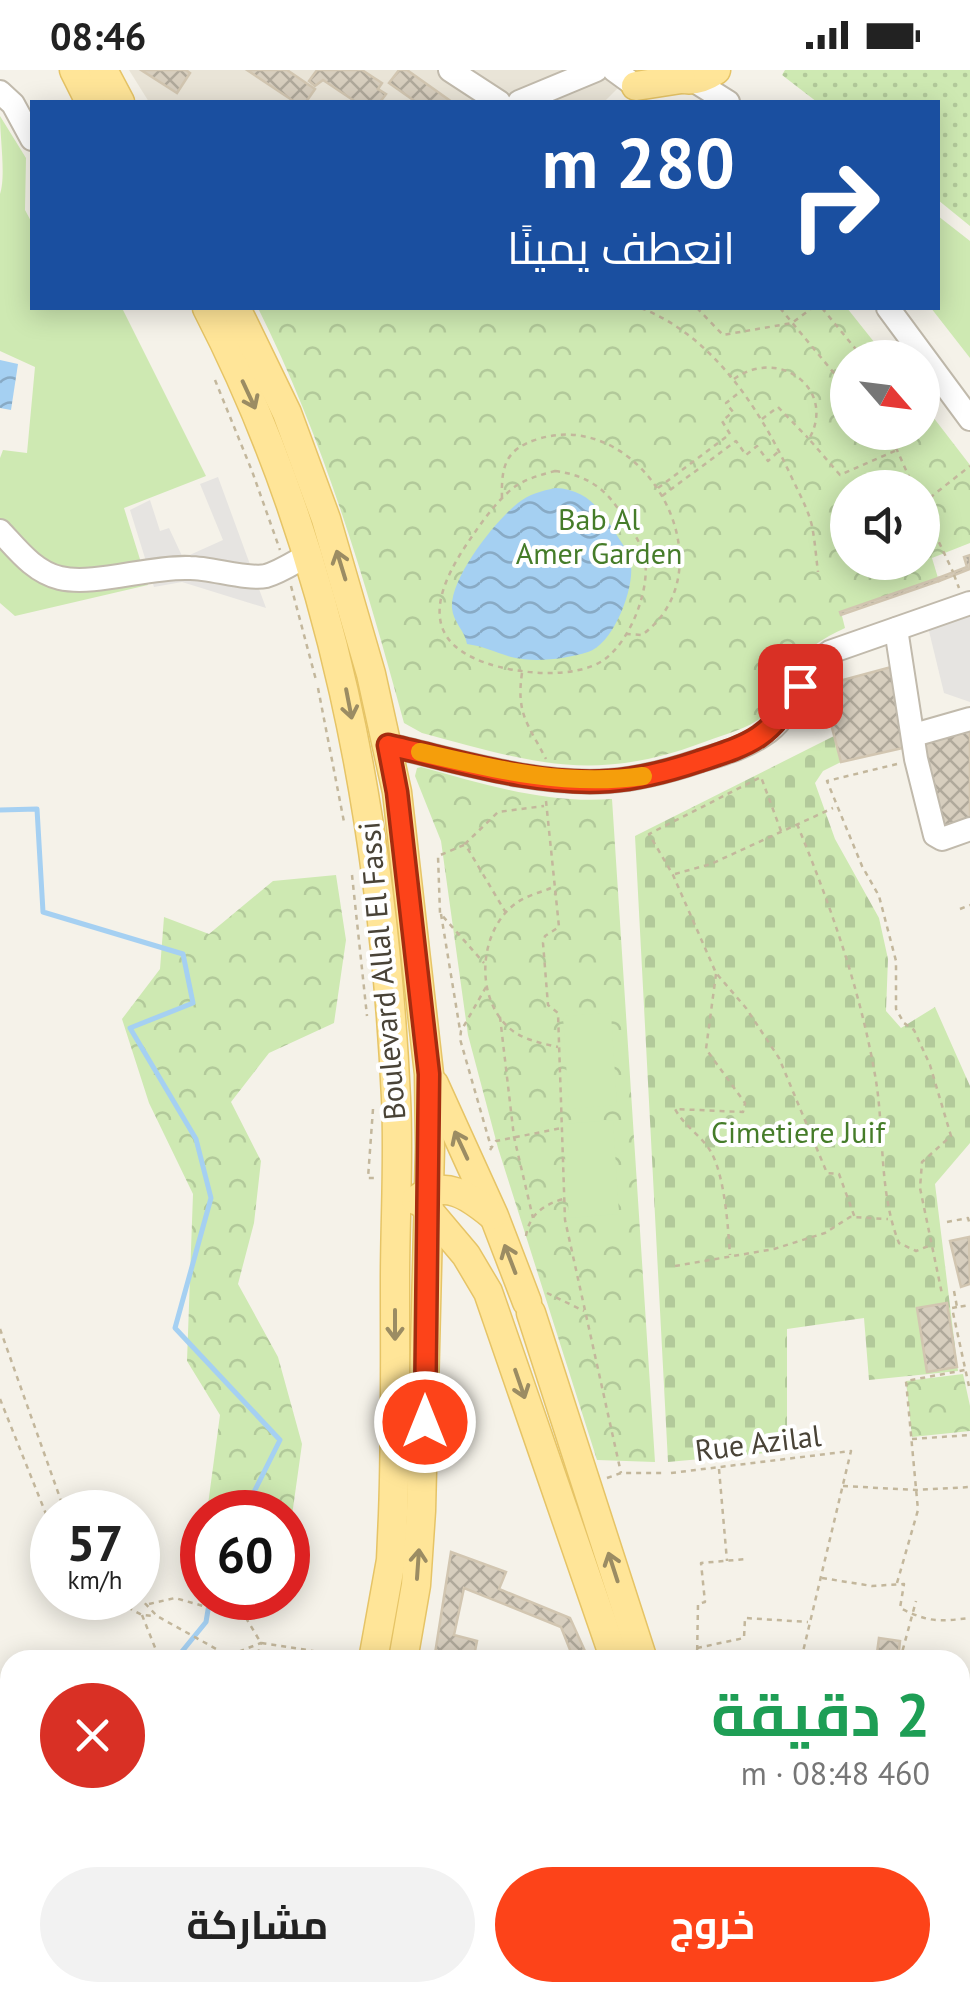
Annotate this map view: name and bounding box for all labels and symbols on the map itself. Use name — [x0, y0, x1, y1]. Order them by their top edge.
north arrow — [830, 340, 940, 450]
one-way arrow — [241, 379, 260, 409]
park label: Bab Al Amer Garden — [516, 499, 682, 572]
one-way arrow — [331, 550, 349, 582]
pin — [758, 644, 843, 729]
one-way arrow — [340, 687, 359, 719]
street label: Boulevard Allal El Fassi — [349, 820, 413, 1122]
park label: Cimetiere Juif — [711, 1112, 887, 1151]
one-way arrow — [451, 1131, 470, 1161]
one-way arrow — [500, 1244, 518, 1274]
one-way arrow — [386, 1308, 404, 1340]
one-way arrow — [512, 1368, 530, 1399]
position arrow — [373, 1370, 477, 1474]
street label: Rue Azilal — [693, 1415, 824, 1469]
speed limit sign: 60 — [180, 1490, 310, 1620]
one-way arrow — [409, 1548, 428, 1580]
one-way arrow — [603, 1552, 621, 1584]

